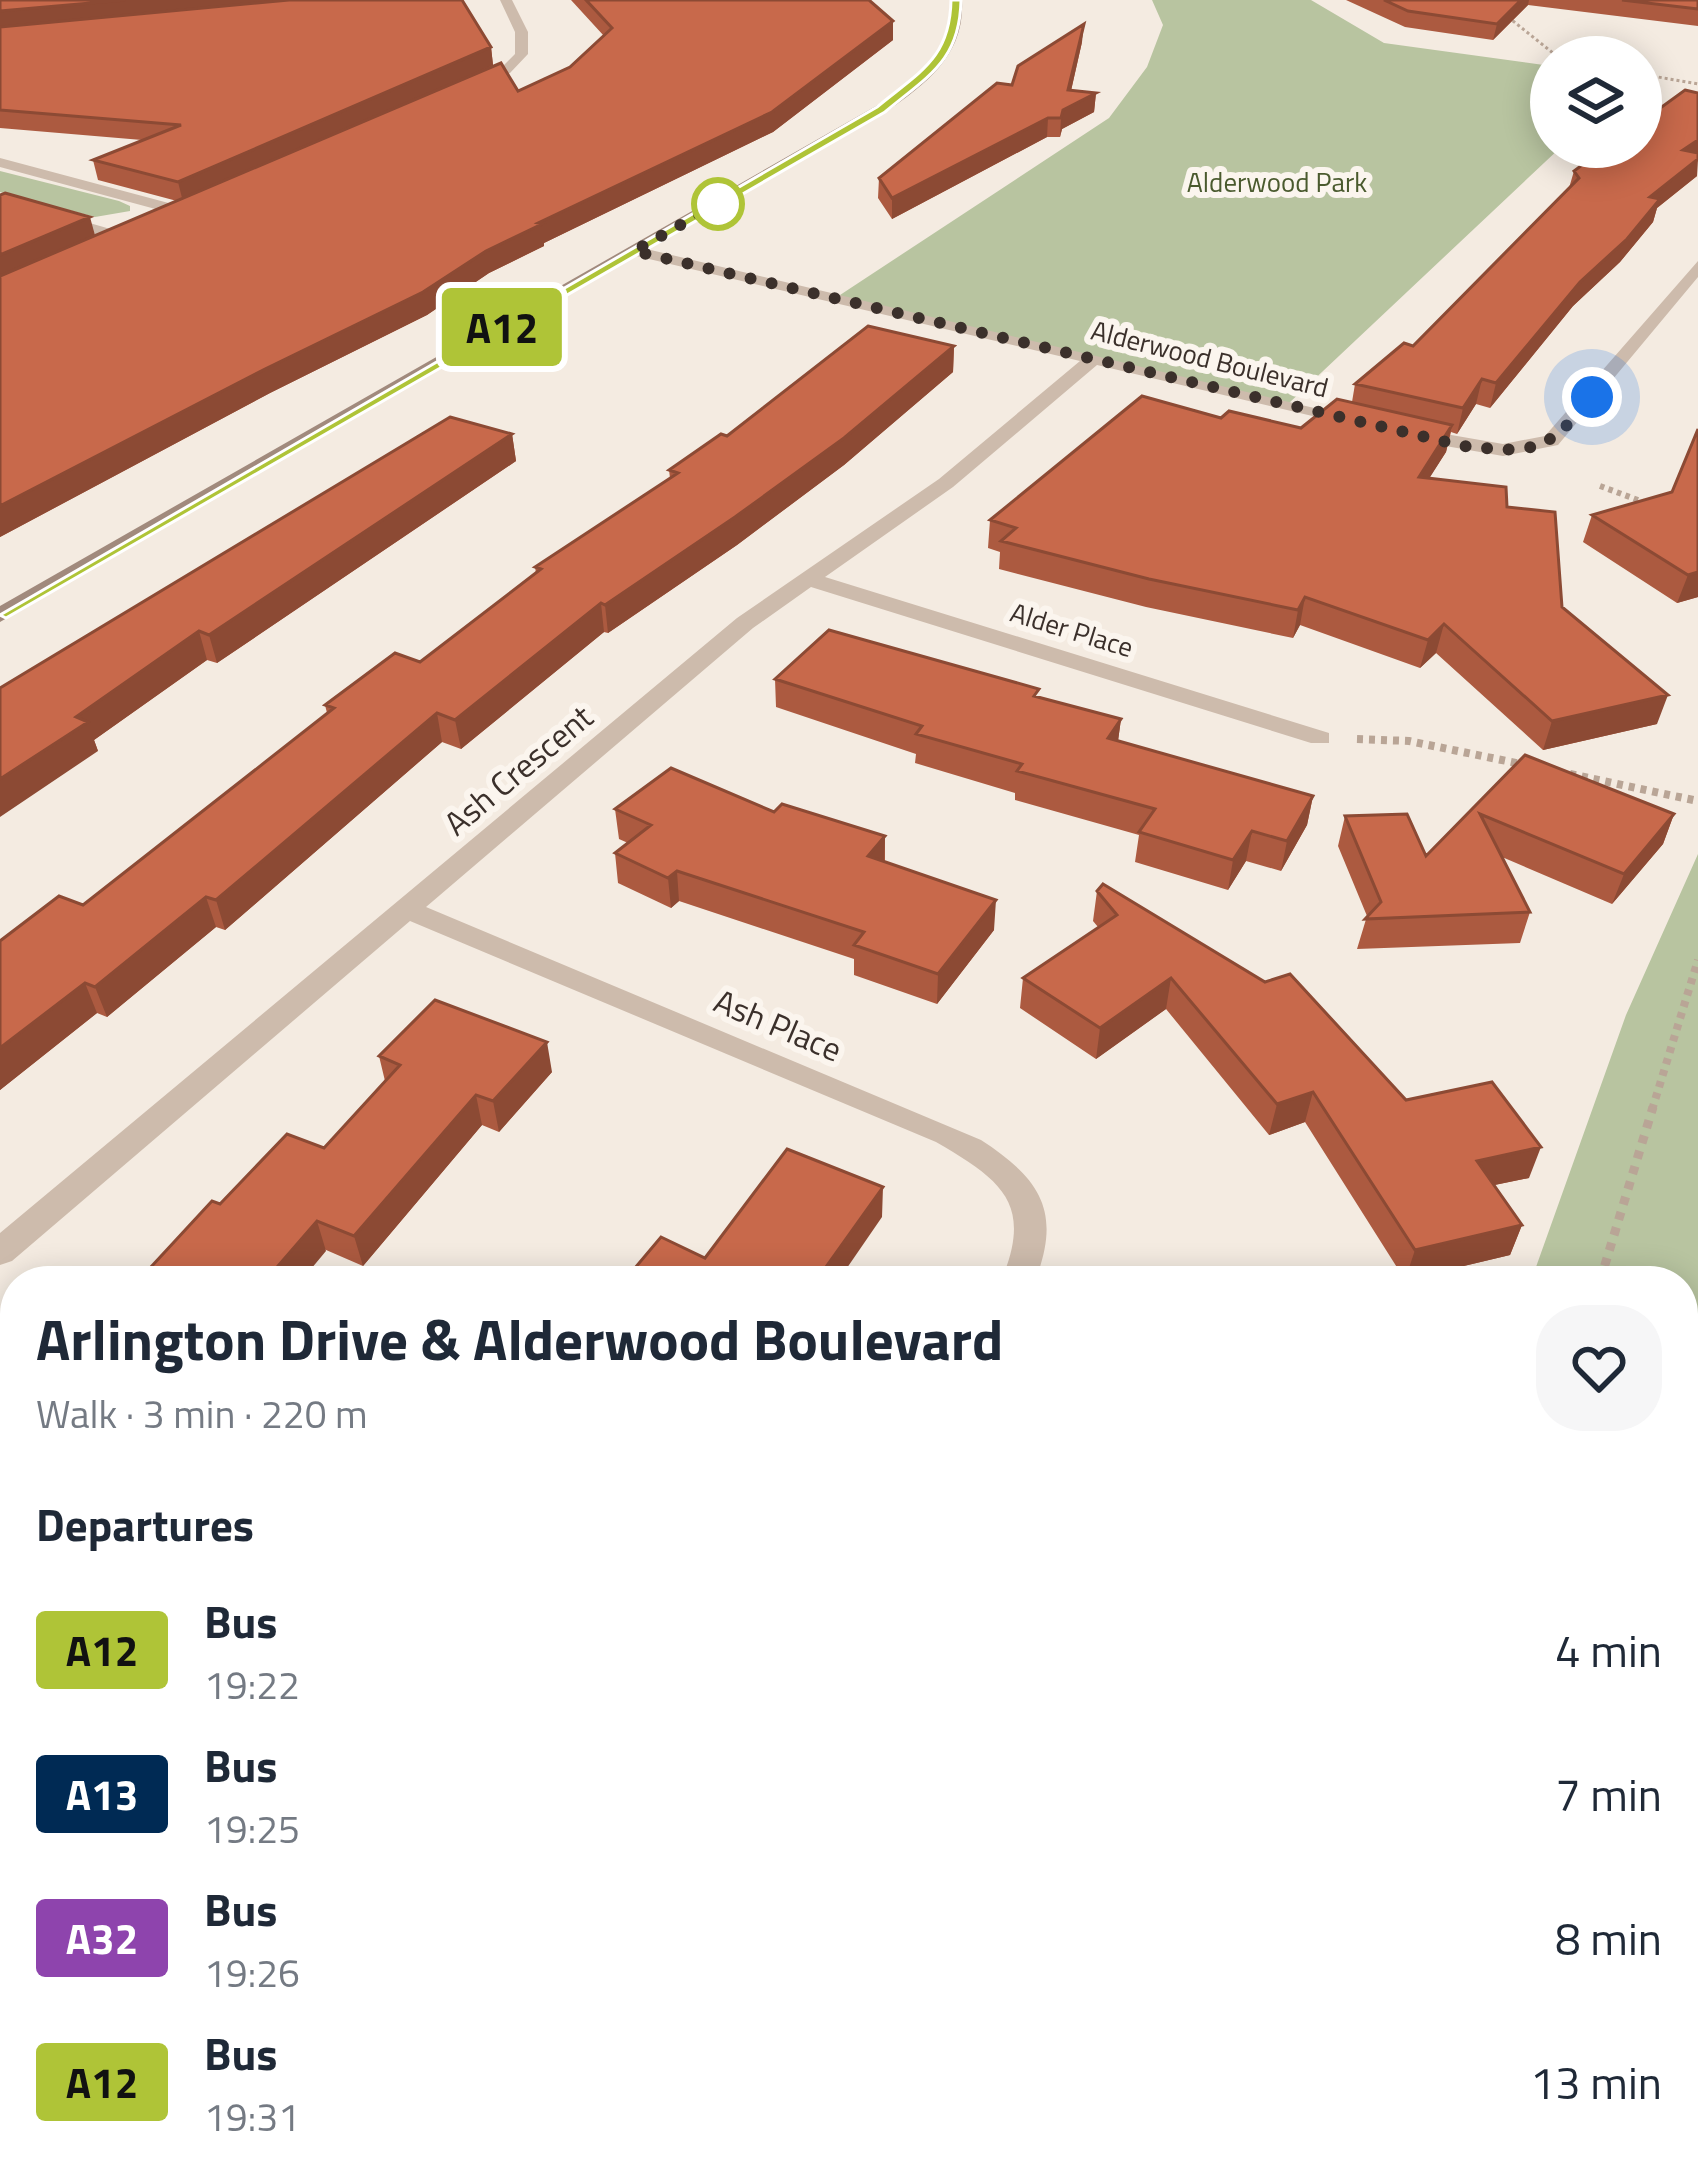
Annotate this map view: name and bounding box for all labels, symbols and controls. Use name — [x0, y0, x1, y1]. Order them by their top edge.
map controls — [1530, 36, 1662, 168]
button: layers — [1530, 36, 1662, 168]
park label: Alderwood Park — [1187, 161, 1367, 202]
unlabelled marker — [693, 179, 743, 229]
line badge: A12 — [433, 288, 571, 366]
text: A12 — [466, 295, 538, 359]
street label: Alderwood Boulevard — [1087, 309, 1333, 407]
your location — [1562, 367, 1622, 427]
street label: Alder Place — [1005, 591, 1139, 667]
street label: Ash Crescent — [433, 692, 604, 847]
street label: Ash Place — [706, 976, 850, 1074]
text: Arlington Drive & Alderwood Boulevard — [36, 1295, 1003, 1382]
button: heart — [1536, 1305, 1662, 1431]
text: Walk · 3 min · 220 m — [36, 1384, 368, 1443]
text: Departures — [36, 1490, 254, 1558]
text: Bus — [204, 1587, 278, 1655]
text: 4 min — [1555, 1616, 1662, 1684]
text: A12 — [66, 1618, 138, 1682]
text: 19:22 — [204, 1655, 300, 1714]
text: Bus — [204, 1731, 278, 1799]
text: 7 min — [1555, 1760, 1662, 1828]
text: A13 — [66, 1762, 138, 1826]
text: 19:25 — [204, 1799, 300, 1858]
text: Bus — [204, 1875, 278, 1943]
text: 8 min — [1555, 1904, 1662, 1972]
text: A32 — [66, 1906, 138, 1970]
text: 19:26 — [204, 1943, 300, 2002]
text: Bus — [204, 2019, 278, 2087]
text: 13 min — [1530, 2048, 1662, 2116]
text: A12 — [66, 2050, 138, 2114]
text: 19:31 — [204, 2087, 300, 2146]

